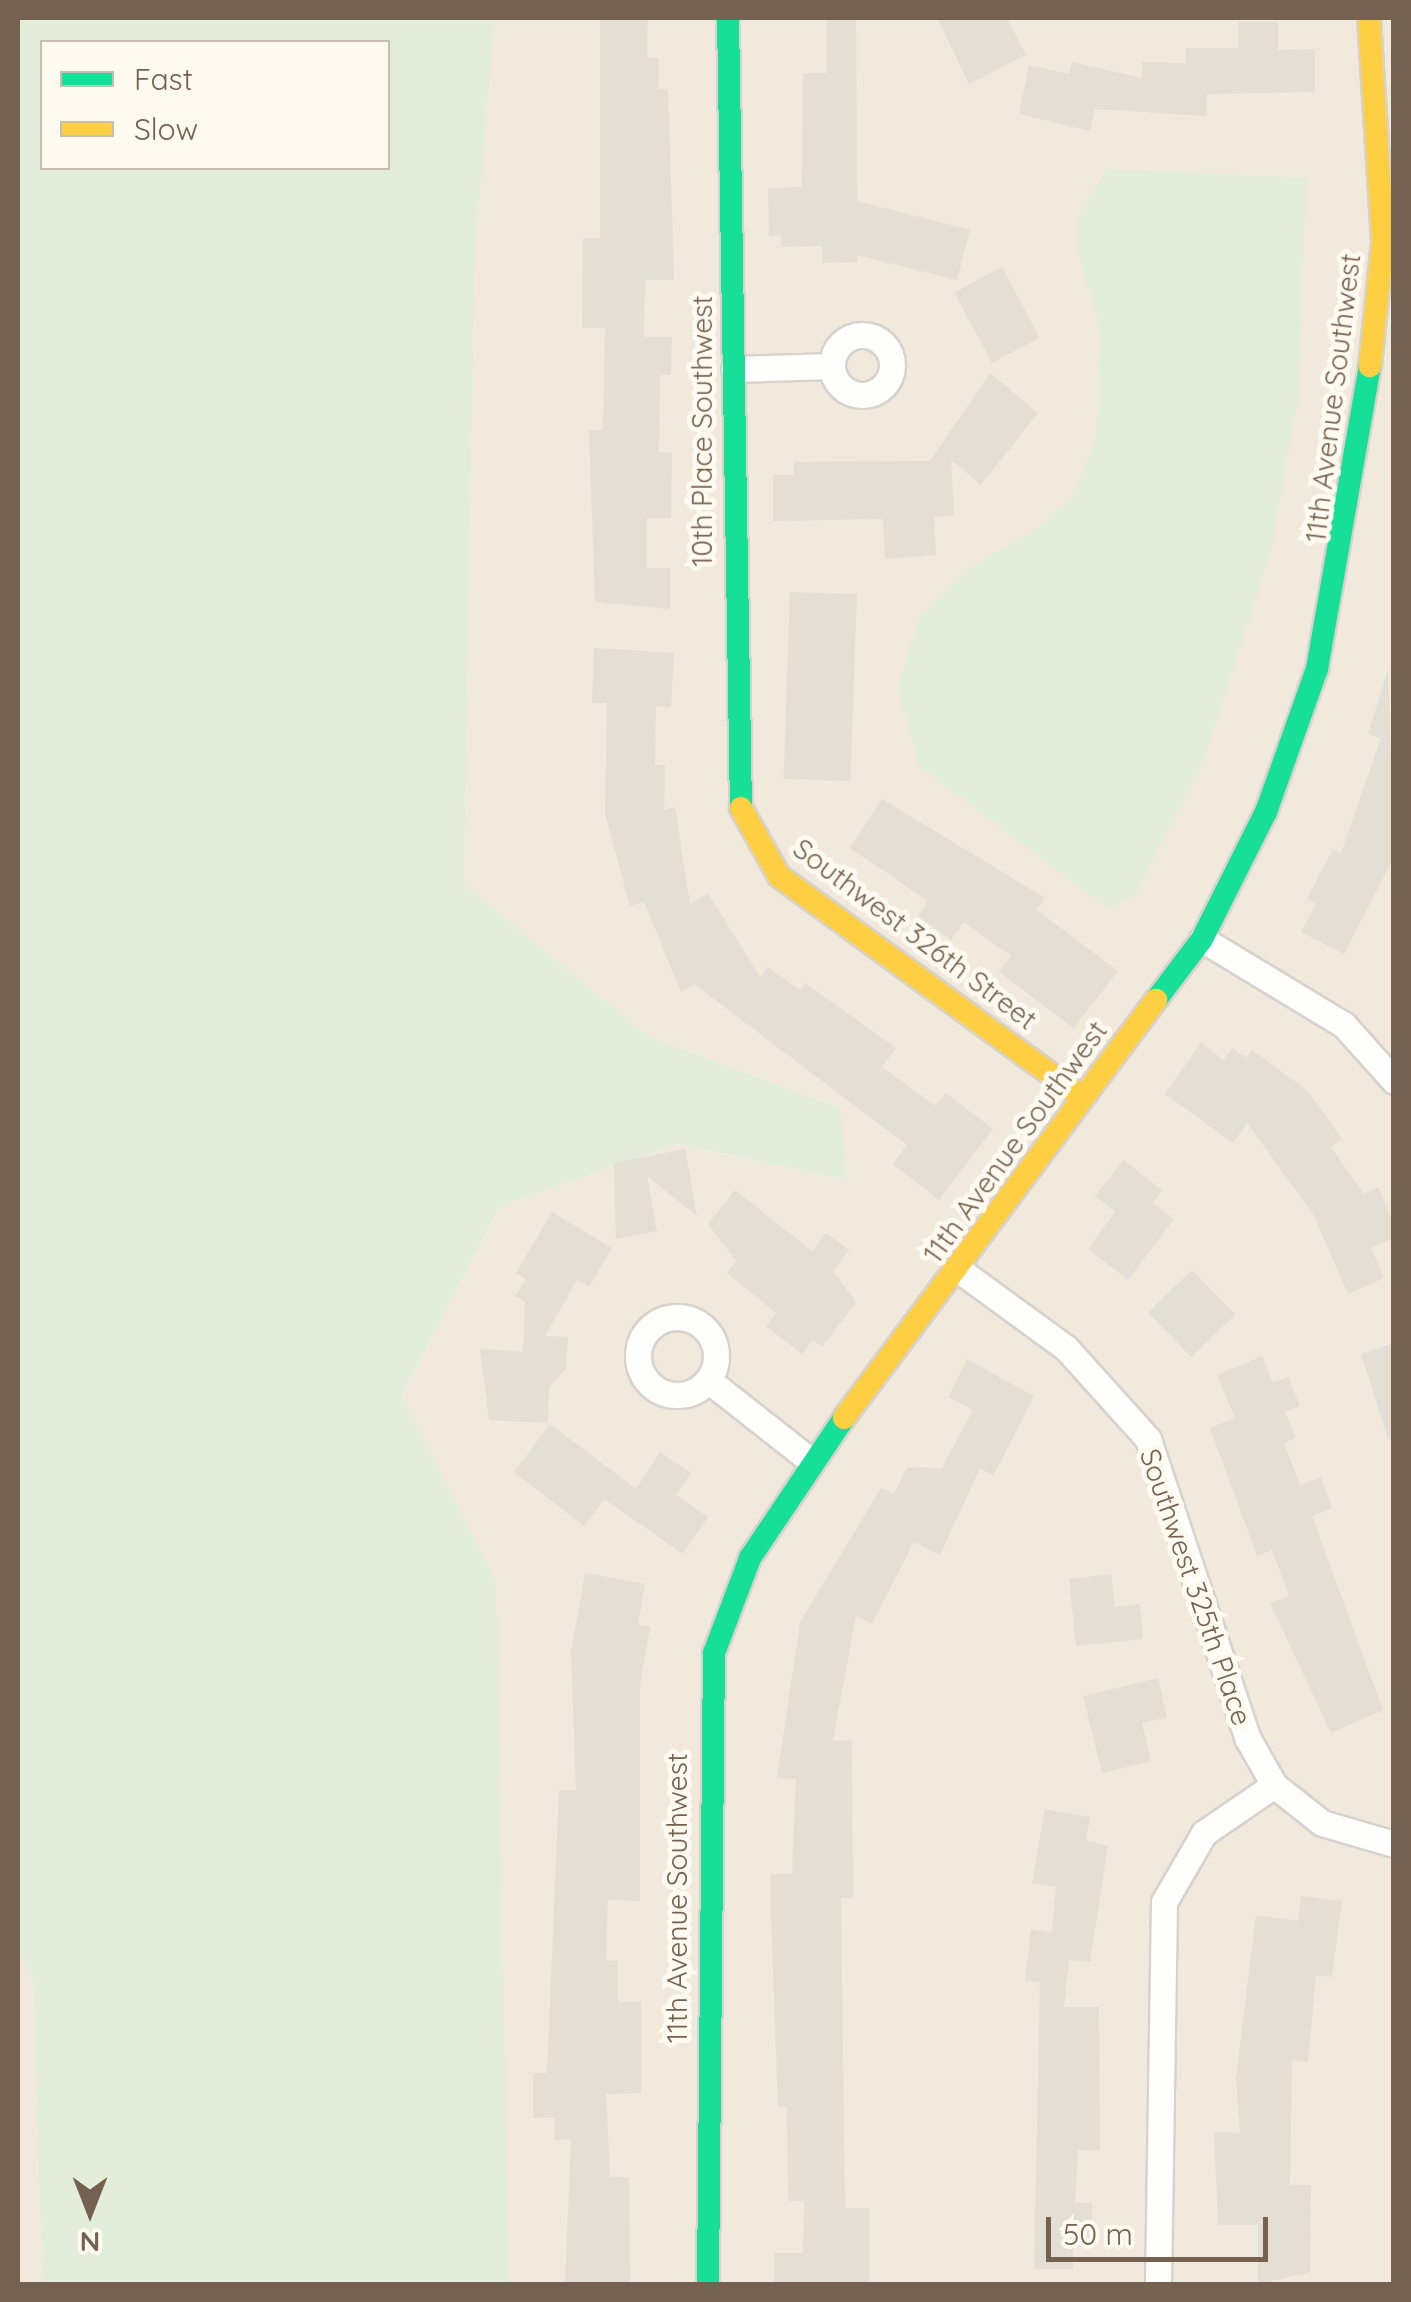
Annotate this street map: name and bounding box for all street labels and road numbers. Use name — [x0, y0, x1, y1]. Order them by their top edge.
street label: 11th Avenue Southwest — [1299, 252, 1367, 544]
street label: 10th Place Southwest — [685, 295, 719, 567]
street label: Southwest 326th Street — [787, 832, 1043, 1036]
street label: 11th Avenue Southwest — [916, 1015, 1114, 1269]
street label: Southwest 325th Place — [1133, 1444, 1259, 1730]
street label: 11th Avenue Southwest — [660, 1753, 694, 2043]

